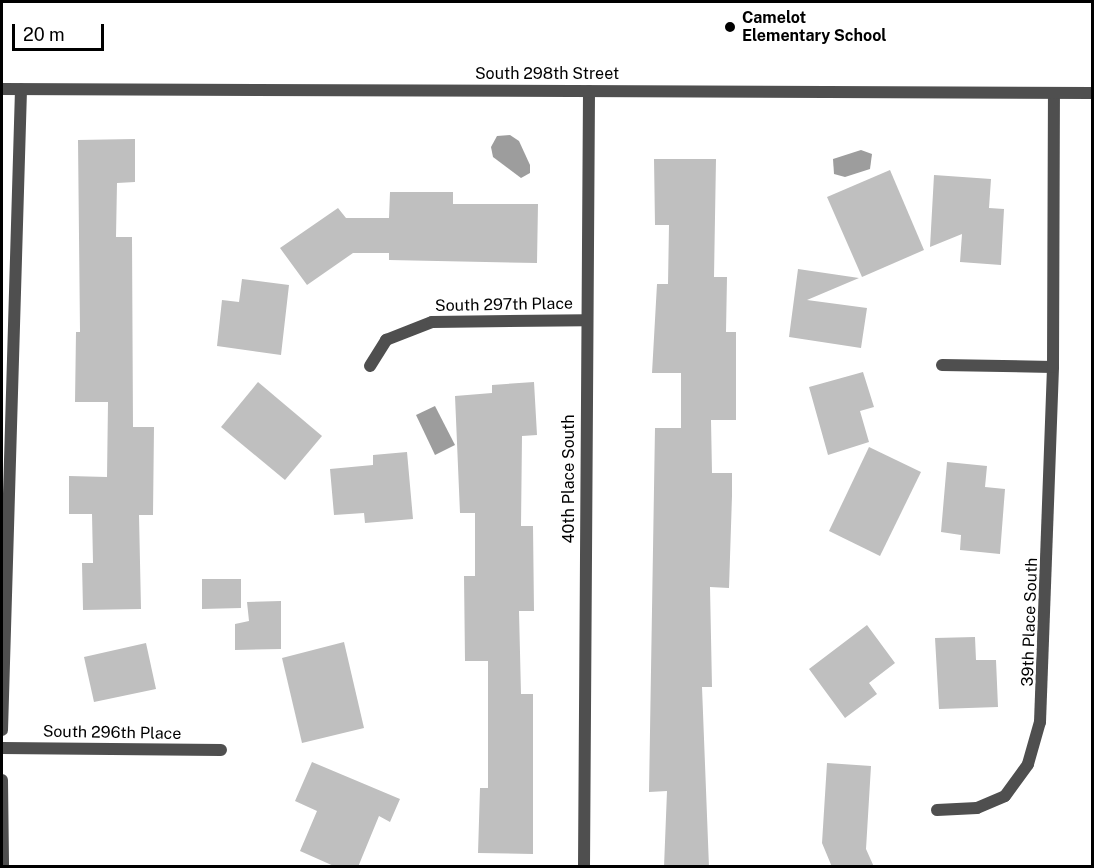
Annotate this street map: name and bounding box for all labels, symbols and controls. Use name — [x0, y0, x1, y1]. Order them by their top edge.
place label: Camelot Elementary School — [742, 8, 887, 46]
scale bar — [15, 12, 106, 50]
marker: Camelot Elementary School — [723, 20, 737, 34]
text: 20 m — [23, 24, 65, 45]
street label: South 298th Street — [475, 64, 619, 84]
street label: South 297th Place — [435, 294, 573, 316]
street label: 40th Place South — [559, 414, 579, 544]
street label: 39th Place South — [1018, 557, 1042, 687]
street label: South 296th Place — [43, 722, 181, 744]

